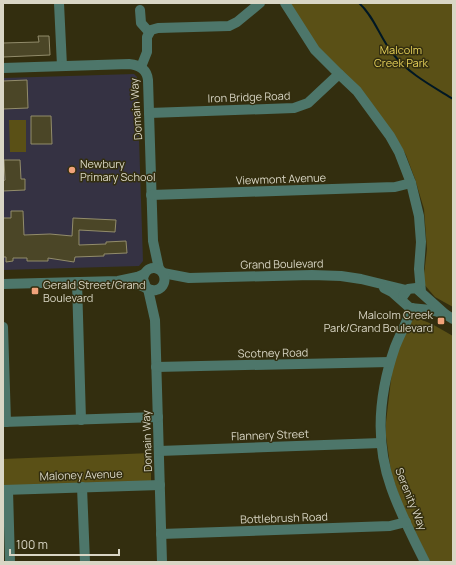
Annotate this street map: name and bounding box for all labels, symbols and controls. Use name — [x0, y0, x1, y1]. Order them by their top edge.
park label: Malcolm Creek Park — [374, 42, 429, 70]
street label: Domain Way — [126, 77, 145, 140]
street label: Iron Bridge Road — [207, 88, 291, 105]
place label: Newbury Primary School — [80, 156, 156, 184]
marker: Newbury Primary School — [67, 165, 77, 175]
street label: Viewmont Avenue — [236, 169, 327, 188]
street label: Grand Boulevard — [240, 255, 324, 272]
place label: Gerald Street/Grand Boulevard — [43, 277, 146, 305]
marker: Gerald Street/Grand Boulevard — [30, 286, 40, 296]
place label: Malcolm Creek Park/Grand Boulevard — [324, 307, 434, 335]
marker: Malcolm Creek Park/Grand Boulevard — [436, 316, 446, 326]
street label: Scotney Road — [238, 344, 308, 361]
street label: Domain Way — [138, 410, 155, 472]
street label: Flannery Street — [231, 426, 309, 443]
street label: Serenity Way — [392, 465, 431, 532]
street label: Maloney Avenue — [39, 466, 123, 483]
street label: Bottlebrush Road — [240, 508, 328, 527]
scale bar — [10, 531, 119, 557]
text: 100 m — [16, 536, 48, 553]

